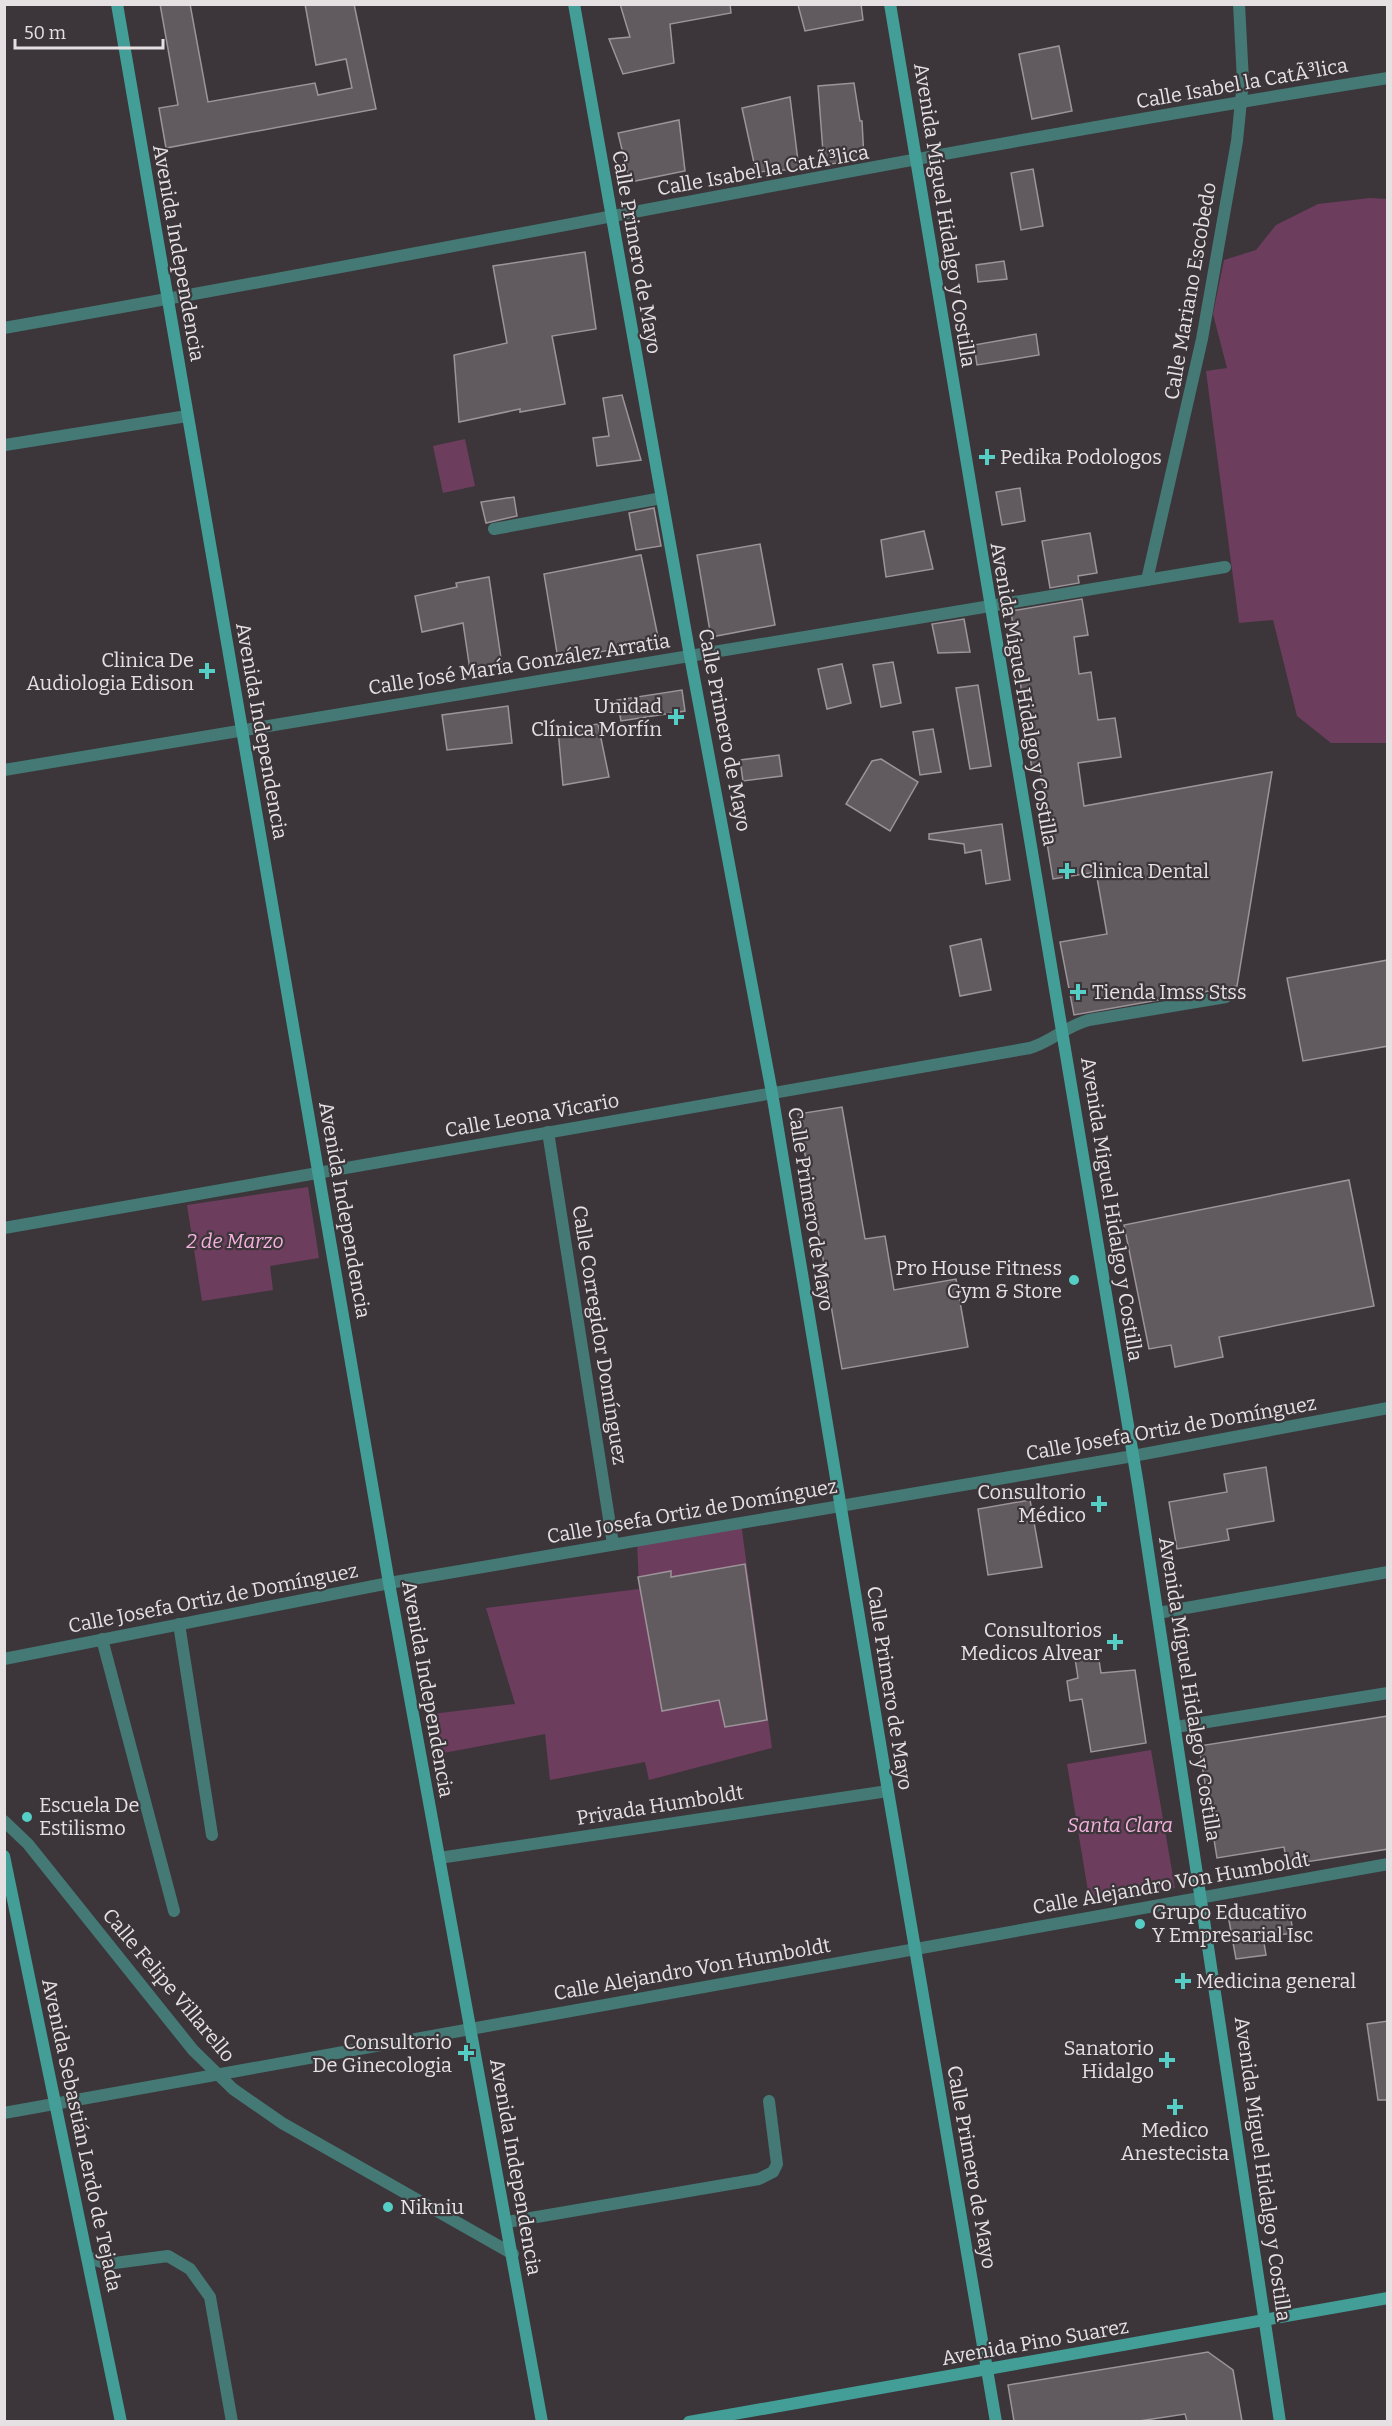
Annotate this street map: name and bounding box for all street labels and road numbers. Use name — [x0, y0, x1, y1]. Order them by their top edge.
street label: Calle Isabel la CatÃ³lica — [1134, 53, 1350, 113]
street label: Avenida Miguel Hidalgo y Costilla — [909, 61, 981, 369]
street label: Calle Isabel la CatÃ³lica — [655, 140, 871, 200]
street label: Avenida Independencia — [148, 143, 210, 363]
street label: Calle Primero de Mayo — [607, 148, 667, 356]
street label: Calle Mariano Escobedo — [1159, 180, 1221, 402]
street label: Avenida Miguel Hidalgo y Costilla — [985, 541, 1063, 848]
street label: Avenida Independencia — [231, 621, 293, 841]
street label: Calle Primero de Mayo — [694, 626, 756, 834]
street label: Calle José María González Arratia — [366, 628, 672, 700]
street label: Avenida Miguel Hidalgo y Costilla — [1076, 1055, 1148, 1363]
street label: Calle Leona Vicario — [443, 1088, 621, 1142]
street label: Avenida Independencia — [314, 1100, 376, 1320]
street label: Calle Primero de Mayo — [783, 1105, 839, 1313]
street label: Calle Corregidor Domínguez — [568, 1204, 632, 1466]
street label: Calle Josefa Ortiz de Domínguez — [1024, 1391, 1318, 1465]
street label: Calle Josefa Ortiz de Domínguez — [545, 1474, 839, 1548]
street label: Avenida Miguel Hidalgo y Costilla — [1154, 1535, 1226, 1843]
street label: Calle Josefa Ortiz de Domínguez — [66, 1558, 360, 1638]
street label: Avenida Independencia — [397, 1579, 459, 1799]
street label: Calle Primero de Mayo — [862, 1584, 918, 1792]
street label: Privada Humboldt — [575, 1780, 745, 1830]
street label: Calle Alejandro Von Humboldt — [1031, 1847, 1312, 1920]
street label: Calle Felipe Villarello — [98, 1903, 240, 2067]
street label: Calle Alejandro Von Humboldt — [552, 1933, 833, 2006]
street label: Avenida Sebastián Lerdo de Tejada — [36, 1976, 127, 2294]
street label: Avenida Miguel Hidalgo y Costilla — [1230, 2015, 1296, 2323]
street label: Avenida Independencia — [485, 2057, 547, 2277]
street label: Calle Primero de Mayo — [942, 2063, 1002, 2271]
street label: Avenida Pino Suarez — [940, 2314, 1130, 2370]

